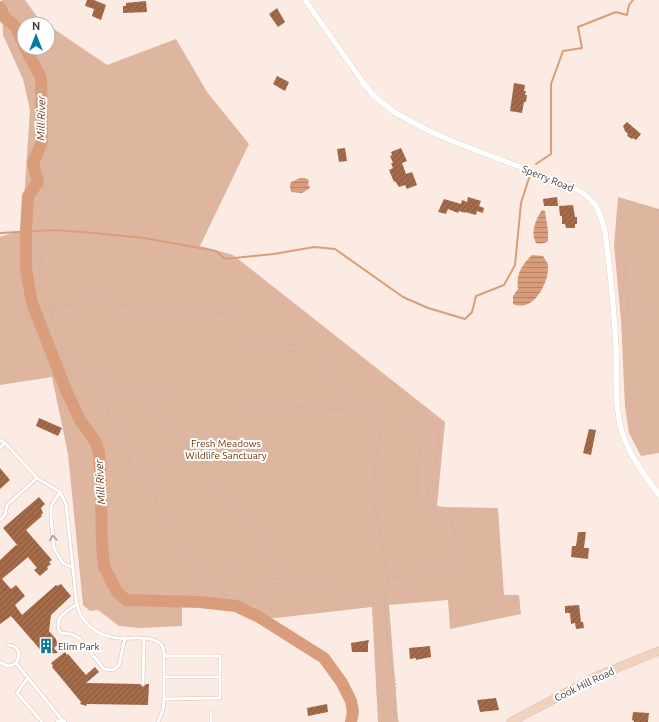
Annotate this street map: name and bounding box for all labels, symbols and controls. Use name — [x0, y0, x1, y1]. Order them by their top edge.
north arrow — [16, 16, 56, 56]
text: N — [32, 20, 40, 32]
water label: Mill River — [35, 94, 47, 141]
street label: Sperry Road — [520, 163, 575, 194]
park label: Fresh Meadows Wildlife Sanctuary — [185, 438, 267, 461]
water label: Mill River — [93, 458, 107, 505]
one-way arrow — [48, 535, 57, 541]
building icon: Elim Park — [37, 637, 55, 655]
place label: Elim Park — [58, 641, 99, 652]
street label: Cook Hill Road — [553, 665, 616, 704]

